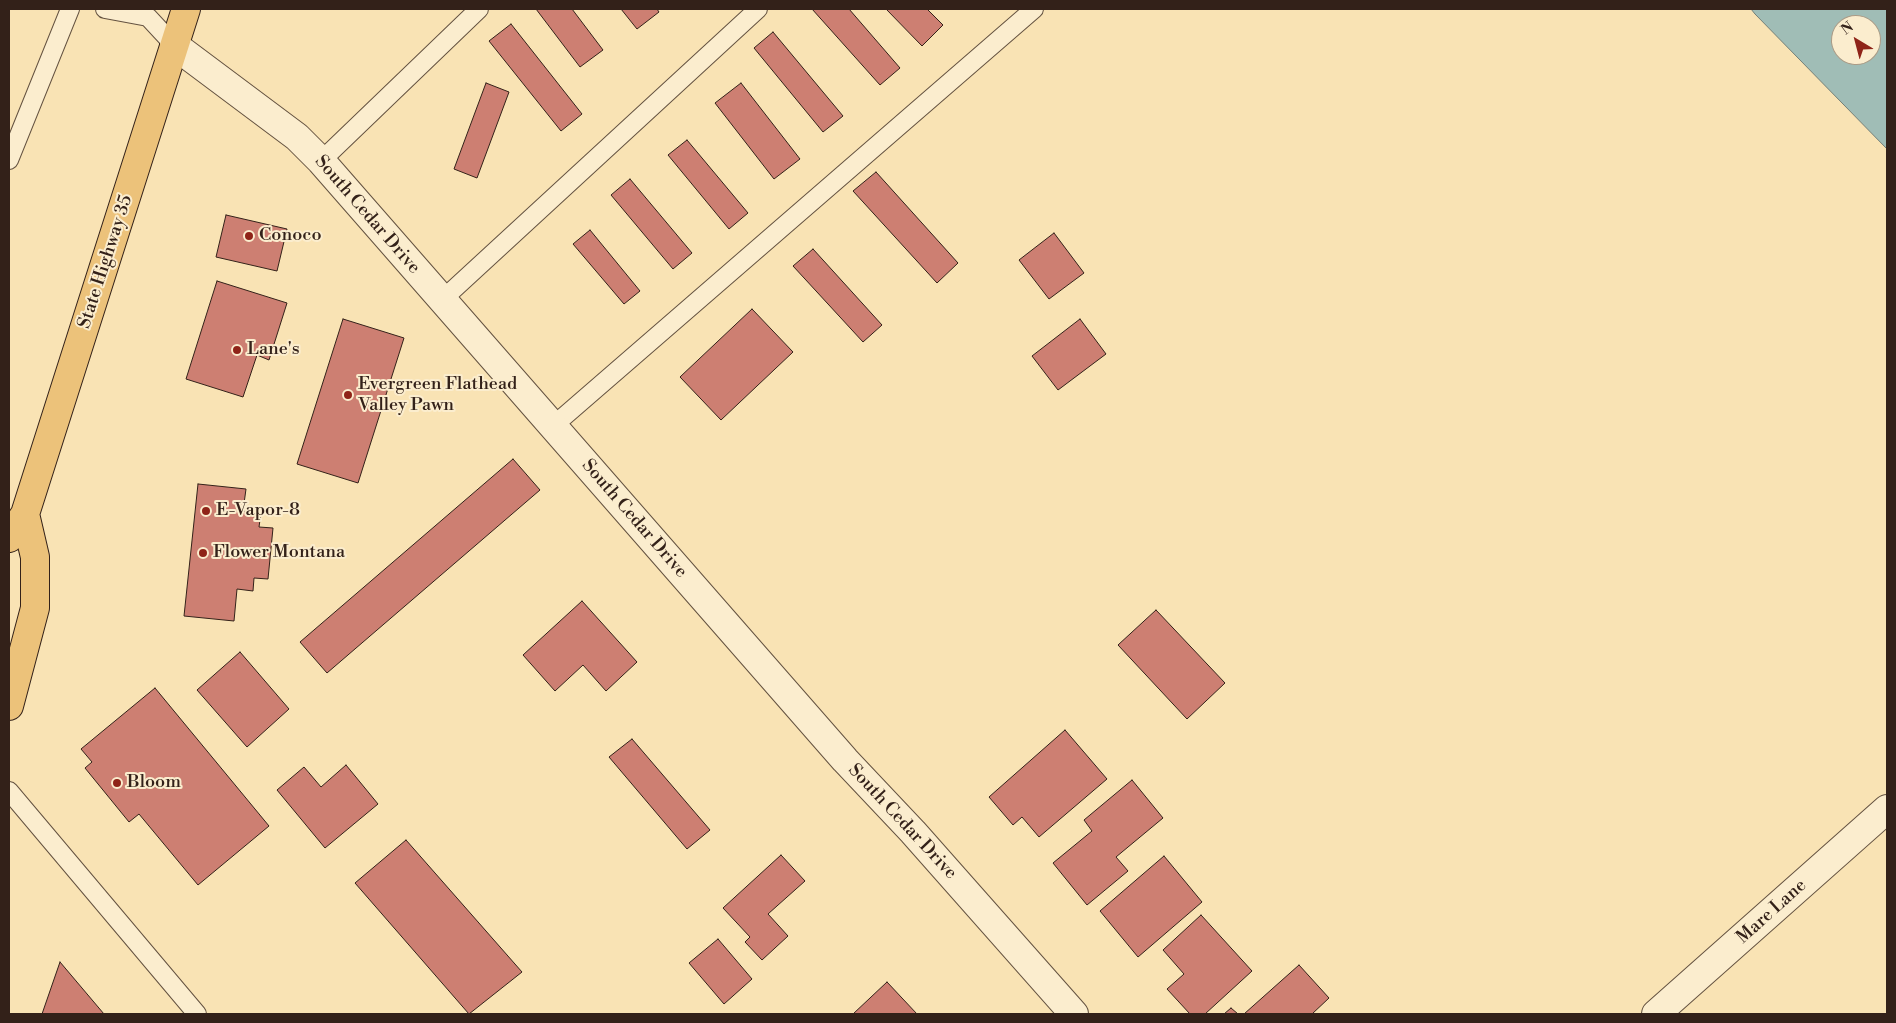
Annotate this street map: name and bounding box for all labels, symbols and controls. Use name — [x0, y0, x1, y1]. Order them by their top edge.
north arrow — [1831, 15, 1881, 65]
text: N — [1838, 18, 1857, 39]
street label: South Cedar Drive — [310, 151, 424, 279]
street label: State Highway 35 — [74, 192, 138, 332]
place label: Conoco — [259, 225, 322, 247]
marker: Conoco — [243, 230, 255, 242]
place label: Lane's — [247, 339, 300, 361]
marker: Lane's — [231, 344, 243, 356]
place label: Evergreen Flathead Valley Pawn — [358, 374, 517, 416]
marker: Evergreen Flathead Valley Pawn — [342, 389, 354, 401]
street label: South Cedar Drive — [577, 455, 691, 583]
place label: E-Vapor-8 — [216, 500, 300, 522]
marker: E-Vapor-8 — [200, 505, 212, 517]
place label: Flower Montana — [213, 542, 345, 564]
marker: Flower Montana — [197, 547, 209, 559]
street label: South Cedar Drive — [843, 760, 961, 884]
place label: Bloom — [127, 772, 181, 794]
marker: Bloom — [111, 777, 123, 789]
street label: Mare Lane — [1733, 875, 1811, 949]

